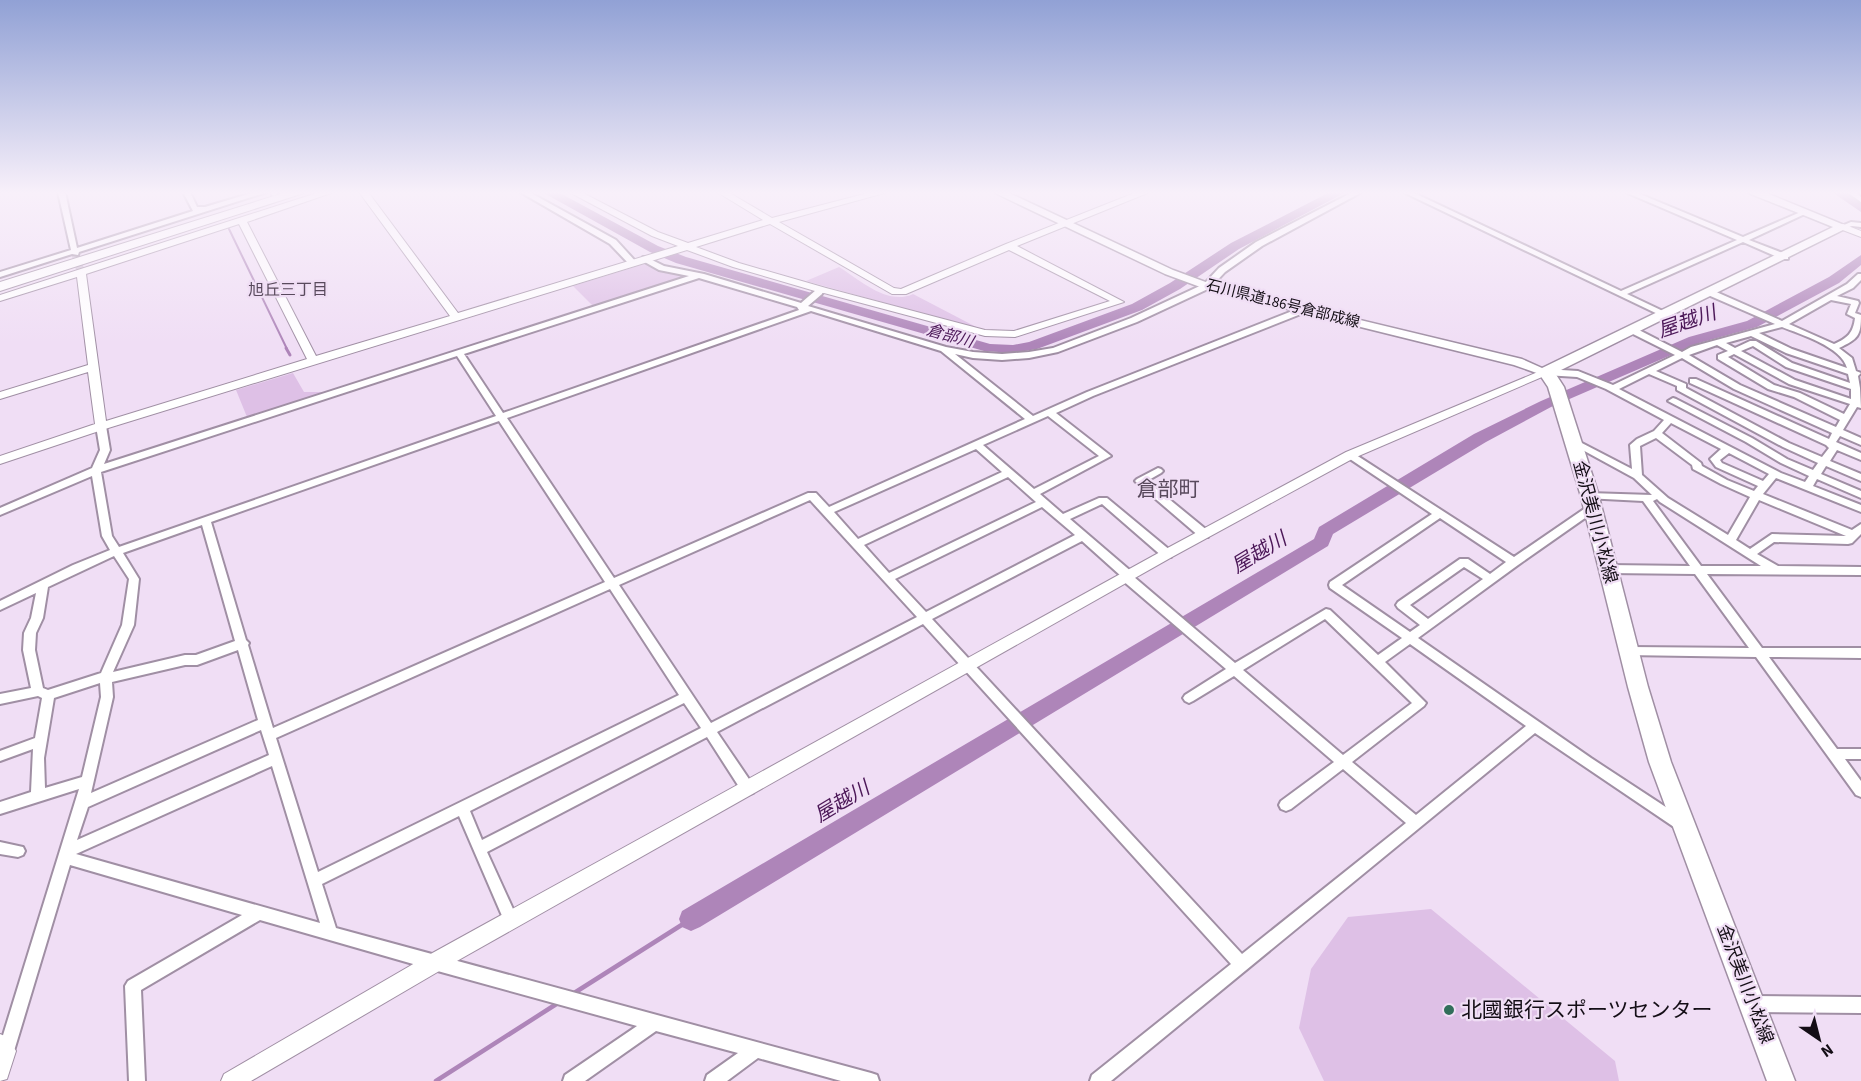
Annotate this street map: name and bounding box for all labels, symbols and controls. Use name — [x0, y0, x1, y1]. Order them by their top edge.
street label: 石川県道186号倉部成線 — [1204, 275, 1362, 333]
district label: 旭丘三丁目 — [248, 279, 328, 301]
water label: 屋越川 — [1654, 298, 1722, 345]
water label: 倉部川 — [924, 319, 978, 354]
street label: 金沢美川小松線 — [1567, 458, 1623, 586]
district label: 倉部町 — [1137, 474, 1200, 504]
water label: 屋越川 — [1226, 525, 1294, 580]
water label: 屋越川 — [809, 774, 877, 829]
street label: 金沢美川小松線 — [1711, 921, 1779, 1047]
place label: 北國銀行スポーツセンター — [1461, 995, 1713, 1025]
marker: 北國銀行スポーツセンター — [1442, 1003, 1456, 1017]
north arrow — [1789, 1009, 1849, 1069]
text: N — [1816, 1038, 1838, 1063]

